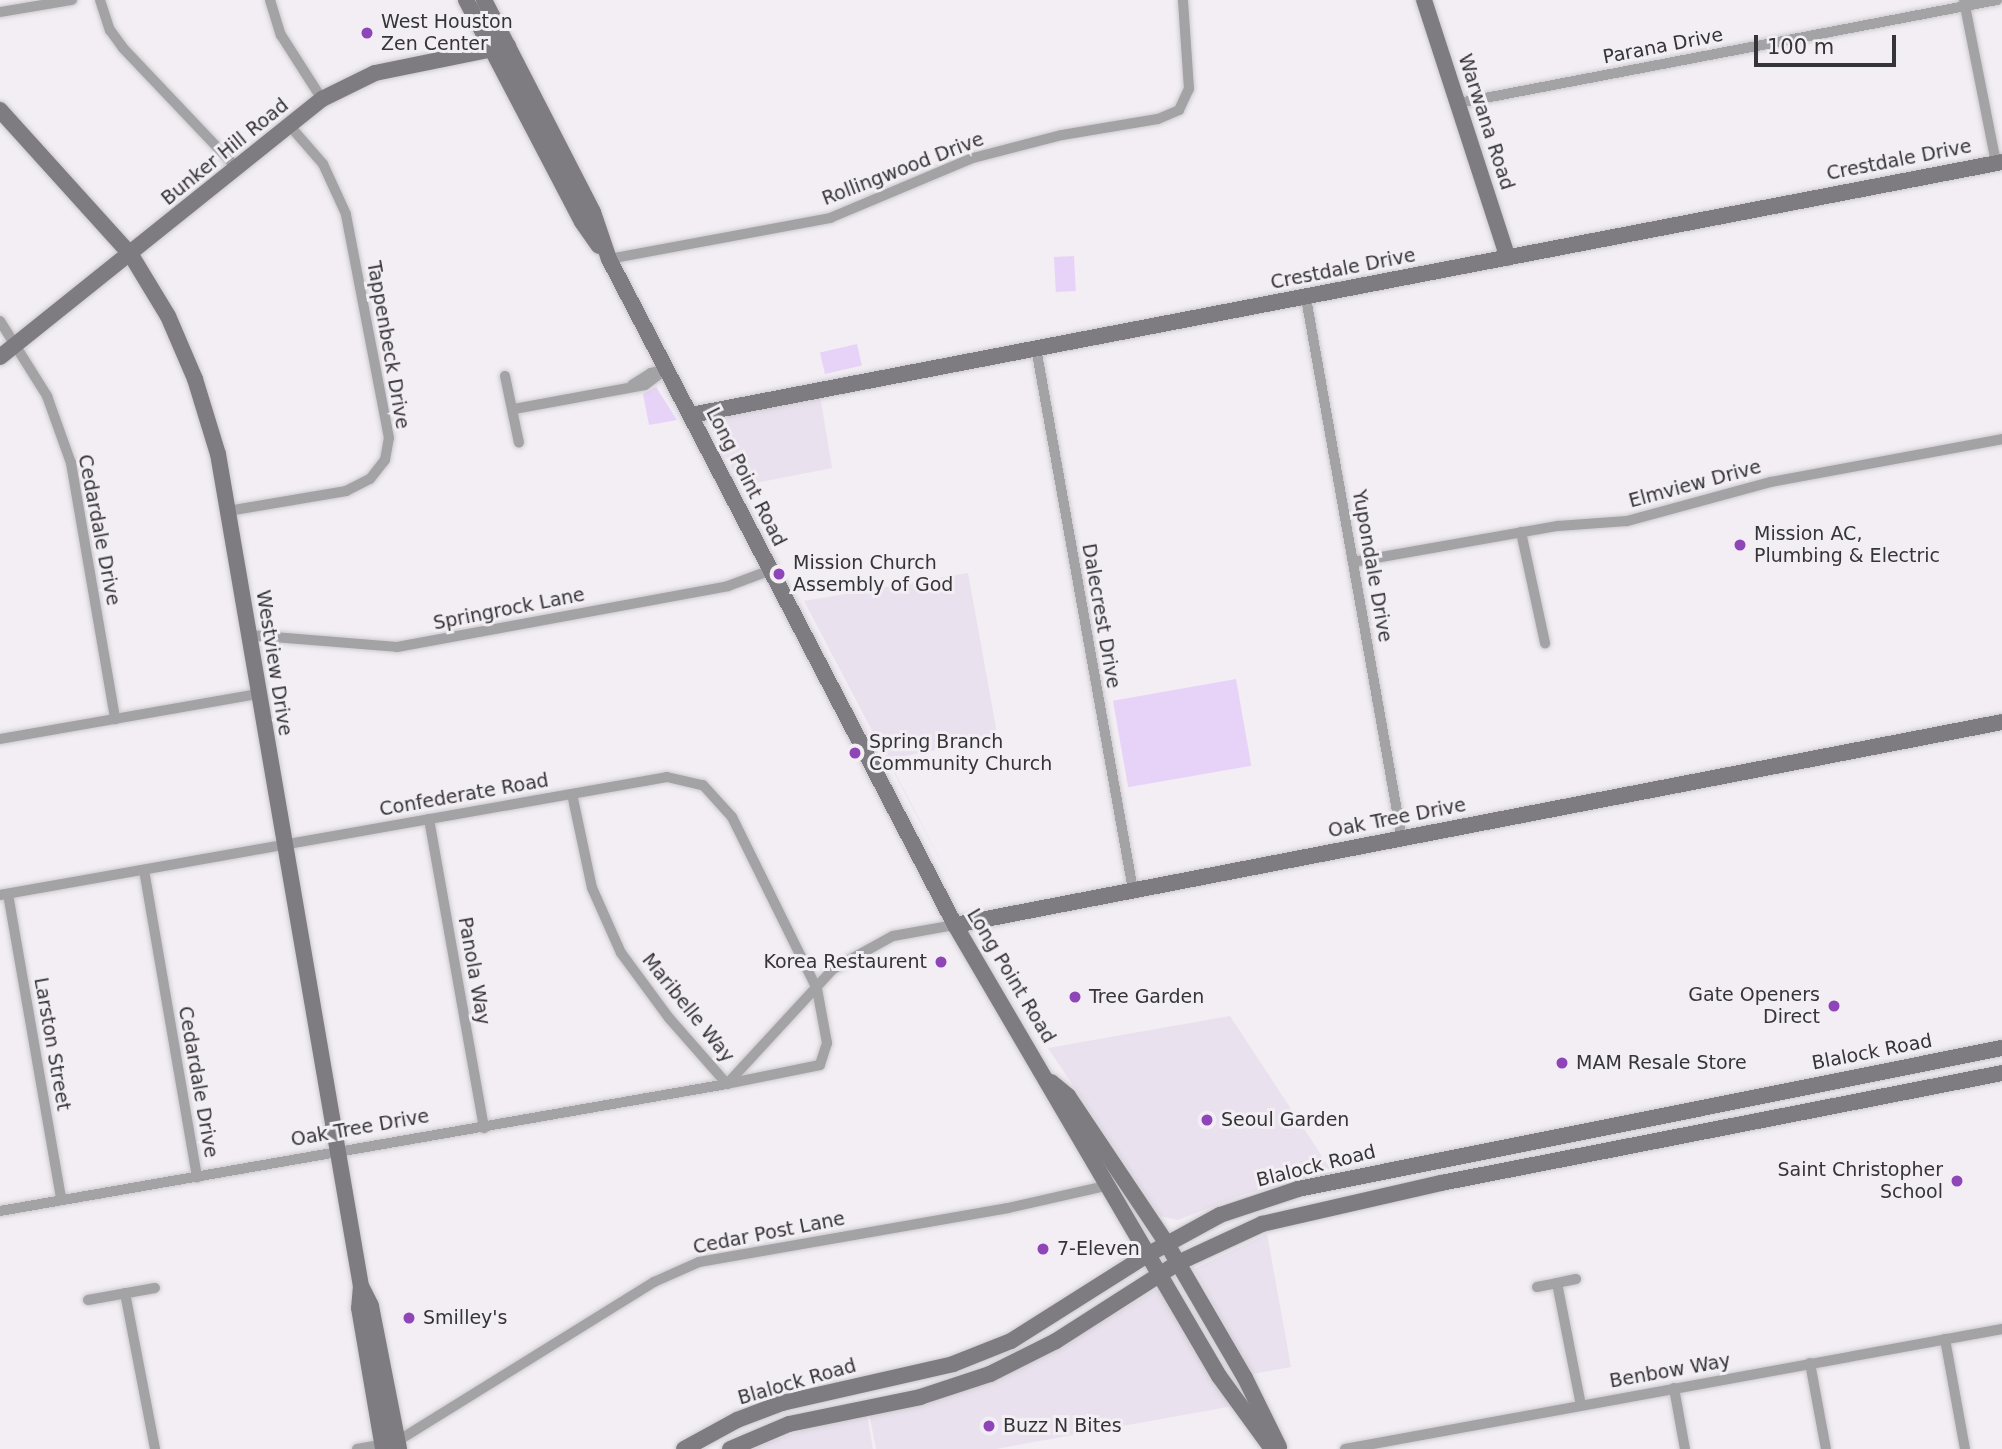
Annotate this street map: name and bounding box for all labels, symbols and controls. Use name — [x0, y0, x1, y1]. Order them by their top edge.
place label: West Houston Zen Center — [381, 11, 513, 55]
scale bar — [1757, 21, 1899, 65]
street label: Parana Drive — [1601, 23, 1725, 69]
marker: West Houston Zen Center — [359, 25, 375, 41]
text: 100 m — [1767, 35, 1834, 59]
street label: Warwana Road — [1453, 51, 1519, 193]
street label: Bunker Hill Road — [157, 94, 293, 210]
street label: Rollingwood Drive — [819, 128, 987, 210]
street label: Crestdale Drive — [1825, 135, 1973, 185]
street label: Crestdale Drive — [1269, 244, 1417, 294]
street label: Tappenbeck Drive — [362, 259, 414, 431]
street label: Long Point Road — [701, 404, 791, 550]
street label: Cedardale Drive — [73, 452, 125, 608]
street label: Elmview Drive — [1626, 455, 1764, 513]
street label: Yupondale Drive — [1347, 488, 1397, 644]
place label: Mission AC, Plumbing & Electric — [1754, 523, 1940, 567]
marker: Mission AC, Plumbing & Electric — [1732, 537, 1748, 553]
street label: Dalecrest Drive — [1077, 542, 1125, 690]
place label: Mission Church Assembly of God — [793, 552, 953, 596]
marker: Mission Church Assembly of God — [771, 566, 787, 582]
street label: Springrock Lane — [431, 583, 587, 635]
street label: Westview Drive — [251, 589, 297, 737]
place label: Spring Branch Community Church — [869, 731, 1052, 775]
marker: Spring Branch Community Church — [847, 745, 863, 761]
street label: Confederate Road — [378, 769, 550, 821]
street label: Oak Tree Drive — [1326, 793, 1468, 843]
street label: Long Point Road — [962, 905, 1060, 1047]
street label: Panola Way — [453, 915, 495, 1027]
street label: Maribelle Way — [637, 949, 739, 1067]
place label: Korea Restaurent — [763, 951, 927, 973]
marker: Korea Restaurent — [933, 954, 949, 970]
street label: Larston Street — [29, 976, 75, 1112]
place label: Gate Openers Direct — [1688, 984, 1820, 1028]
place label: Tree Garden — [1089, 986, 1204, 1008]
marker: Tree Garden — [1067, 989, 1083, 1005]
marker: Gate Openers Direct — [1826, 998, 1842, 1014]
street label: Cedardale Drive — [173, 1004, 223, 1160]
street label: Blalock Road — [1810, 1029, 1934, 1075]
place label: MAM Resale Store — [1576, 1052, 1747, 1074]
marker: MAM Resale Store — [1554, 1055, 1570, 1071]
street label: Oak Tree Drive — [289, 1105, 431, 1151]
place label: Seoul Garden — [1221, 1109, 1349, 1131]
marker: Seoul Garden — [1199, 1112, 1215, 1128]
street label: Blalock Road — [1254, 1140, 1378, 1192]
place label: Saint Christopher School — [1778, 1159, 1943, 1203]
marker: Saint Christopher School — [1949, 1173, 1965, 1189]
street label: Cedar Post Lane — [691, 1207, 847, 1259]
place label: 7-Eleven — [1057, 1238, 1140, 1260]
marker: 7-Eleven — [1035, 1241, 1051, 1257]
place label: Smilley's — [423, 1307, 507, 1329]
marker: Smilley's — [401, 1310, 417, 1326]
street label: Benbow Way — [1608, 1349, 1732, 1393]
street label: Blalock Road — [735, 1354, 859, 1410]
place label: Buzz N Bites — [1003, 1415, 1122, 1437]
marker: Buzz N Bites — [981, 1418, 997, 1434]

